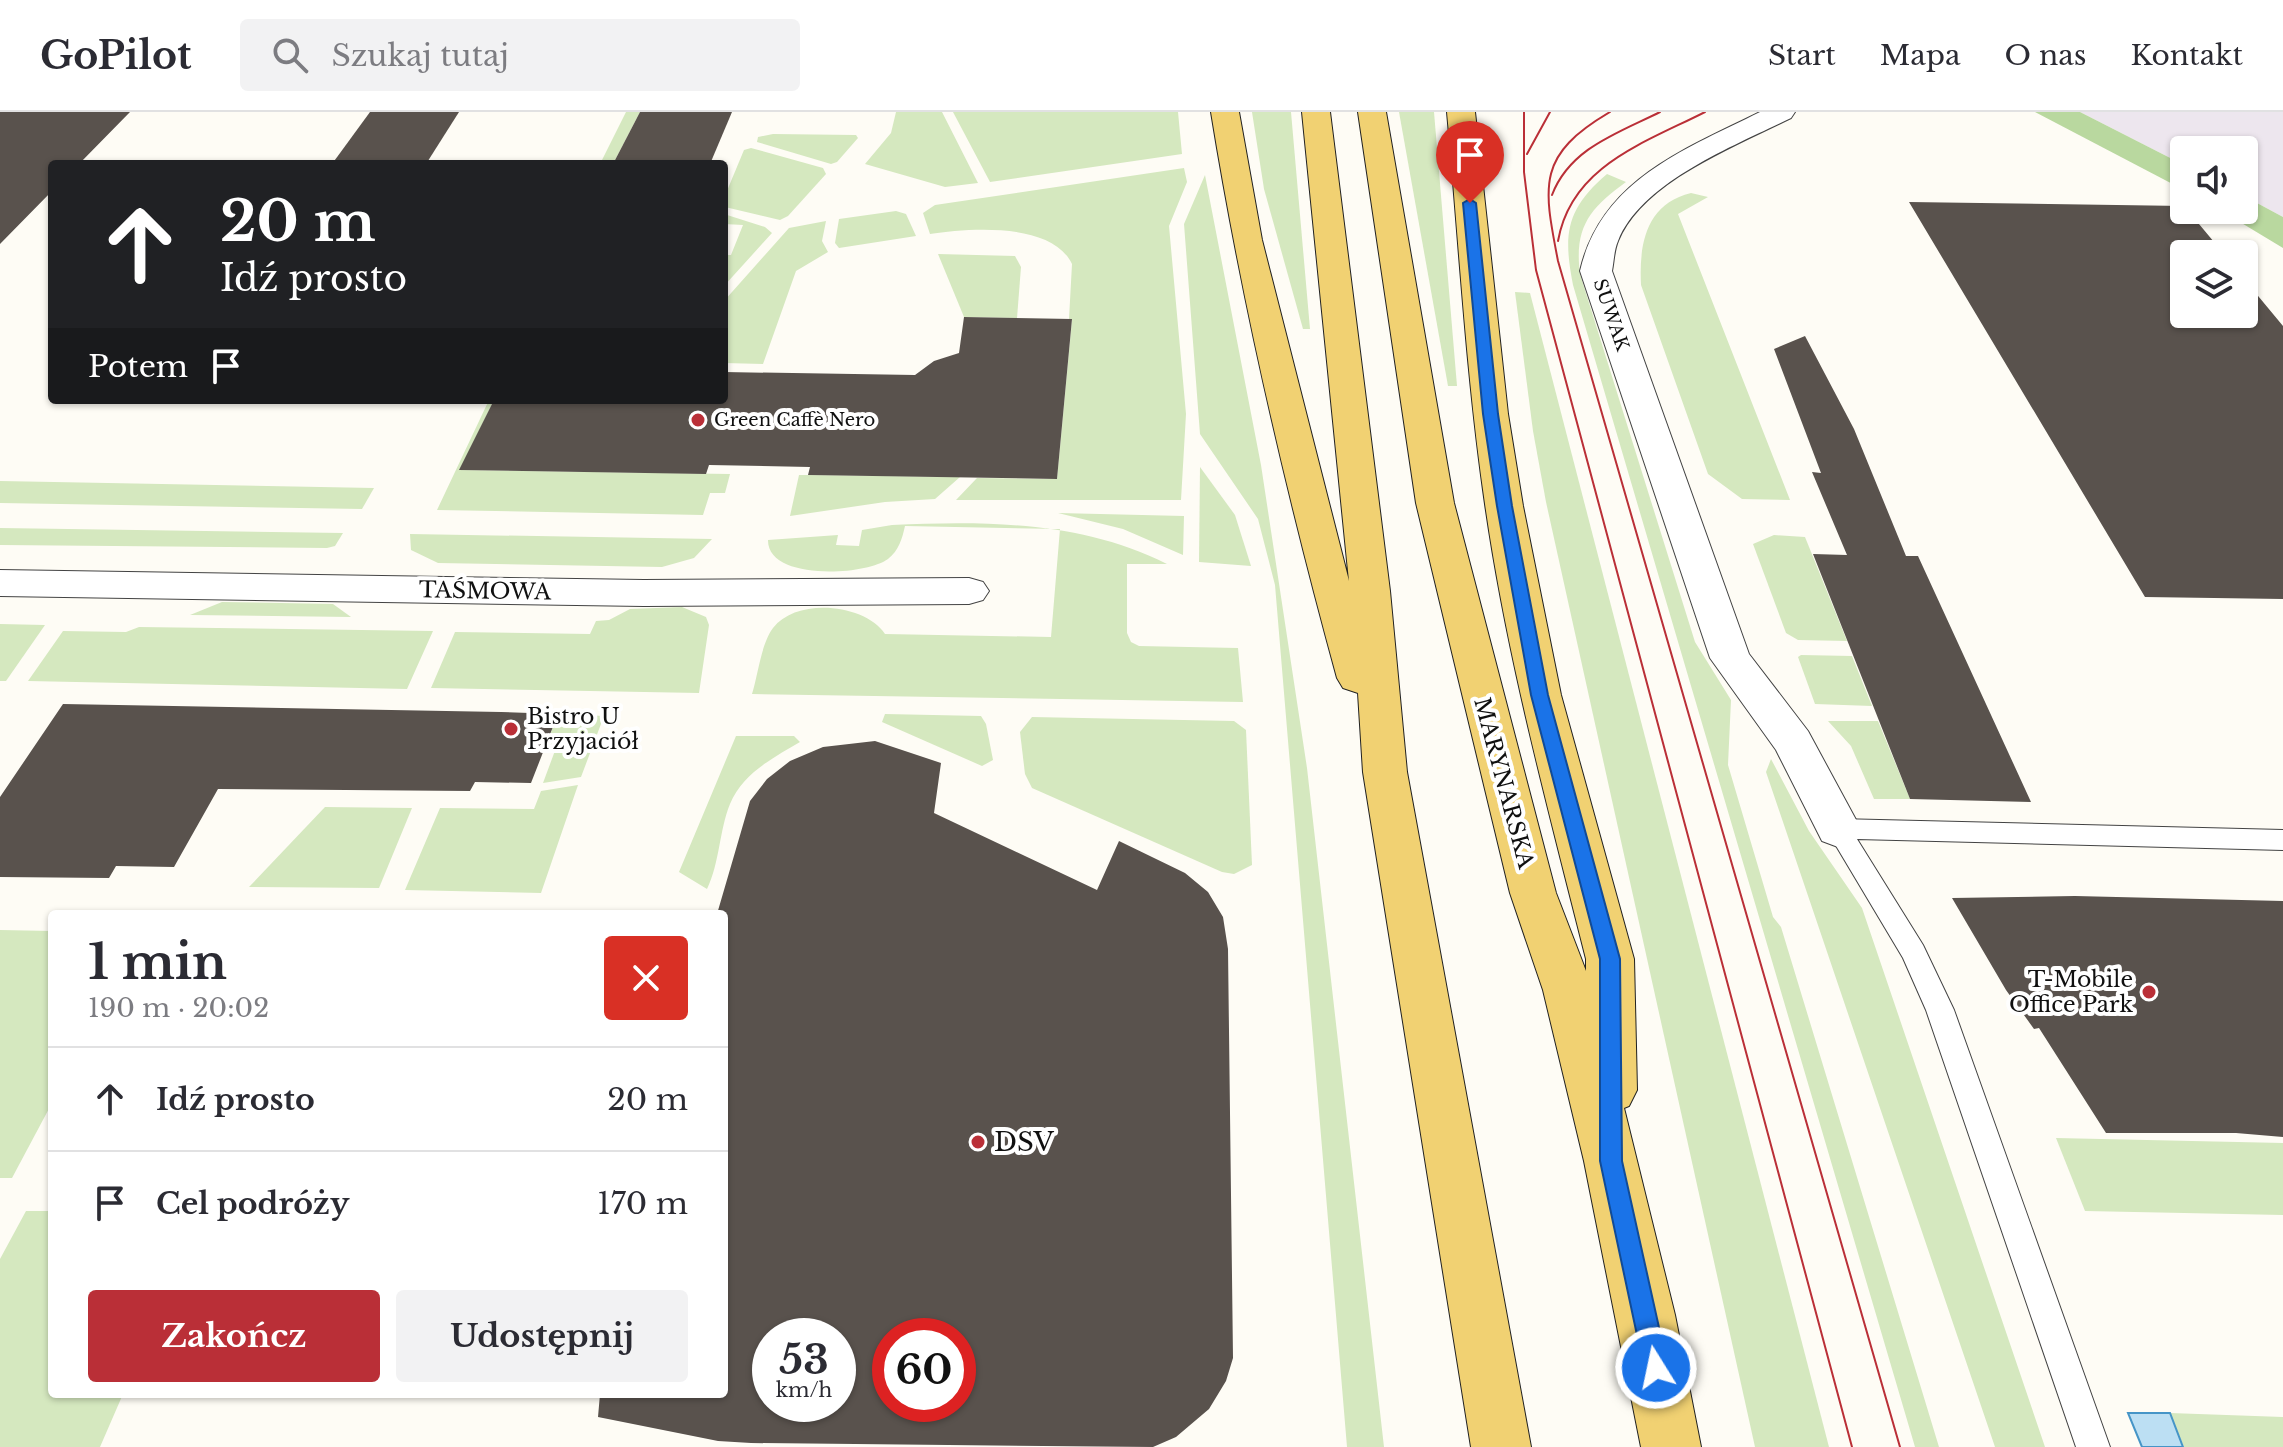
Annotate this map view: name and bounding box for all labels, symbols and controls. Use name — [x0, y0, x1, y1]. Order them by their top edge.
search box — [240, 19, 800, 91]
text: GoPilot — [40, 32, 192, 79]
icon: search — [268, 33, 312, 77]
text: Szukaj tutaj — [332, 37, 509, 74]
text: Start — [1768, 38, 1836, 73]
text: Mapa — [1880, 38, 1960, 73]
text: O nas — [2004, 38, 2086, 73]
text: Kontakt — [2130, 38, 2243, 73]
pin — [1436, 121, 1504, 203]
icon: arrive — [1448, 133, 1492, 177]
map controls — [2170, 136, 2258, 328]
button: sound — [2170, 136, 2258, 224]
text: 20 m — [220, 187, 376, 256]
icon: ahead — [88, 192, 192, 296]
button: layers — [2170, 240, 2258, 328]
text: Idź prosto — [220, 256, 407, 301]
street label: SUWAK — [1588, 276, 1634, 355]
icon: arrive — [204, 344, 248, 388]
text: Potem — [88, 348, 188, 385]
place label: Green Caffè Nero — [714, 409, 875, 431]
marker: Green Caffè Nero — [689, 411, 707, 429]
street label: TAŚMOWA — [419, 575, 552, 606]
street label: MARYNARSKA — [1468, 695, 1540, 872]
place label: Bistro U Przyjaciół — [527, 703, 639, 755]
marker: Bistro U Przyjaciół — [502, 720, 520, 738]
text: 1 min — [88, 932, 227, 992]
button: close — [604, 936, 688, 1020]
place label: T-Mobile Office Park — [2009, 966, 2133, 1018]
marker: T-Mobile Office Park — [2140, 983, 2158, 1001]
text: 190 m · 20:02 — [88, 992, 269, 1024]
icon: ahead — [88, 1077, 132, 1121]
text: Idź prosto — [156, 1081, 315, 1118]
text: 20 m — [607, 1081, 688, 1118]
place label: DSV — [994, 1126, 1055, 1158]
marker: DSV — [969, 1133, 987, 1151]
icon: arrive — [88, 1181, 132, 1225]
text: Cel podróży — [156, 1185, 349, 1222]
text: 170 m — [597, 1185, 688, 1222]
button: Zakończ — [88, 1290, 380, 1382]
button: Udostępnij — [396, 1290, 688, 1382]
speed limit sign: 60 — [872, 1318, 976, 1422]
position arrow — [1614, 1326, 1698, 1410]
text: 53 — [779, 1335, 829, 1385]
text: km/h — [776, 1378, 832, 1402]

